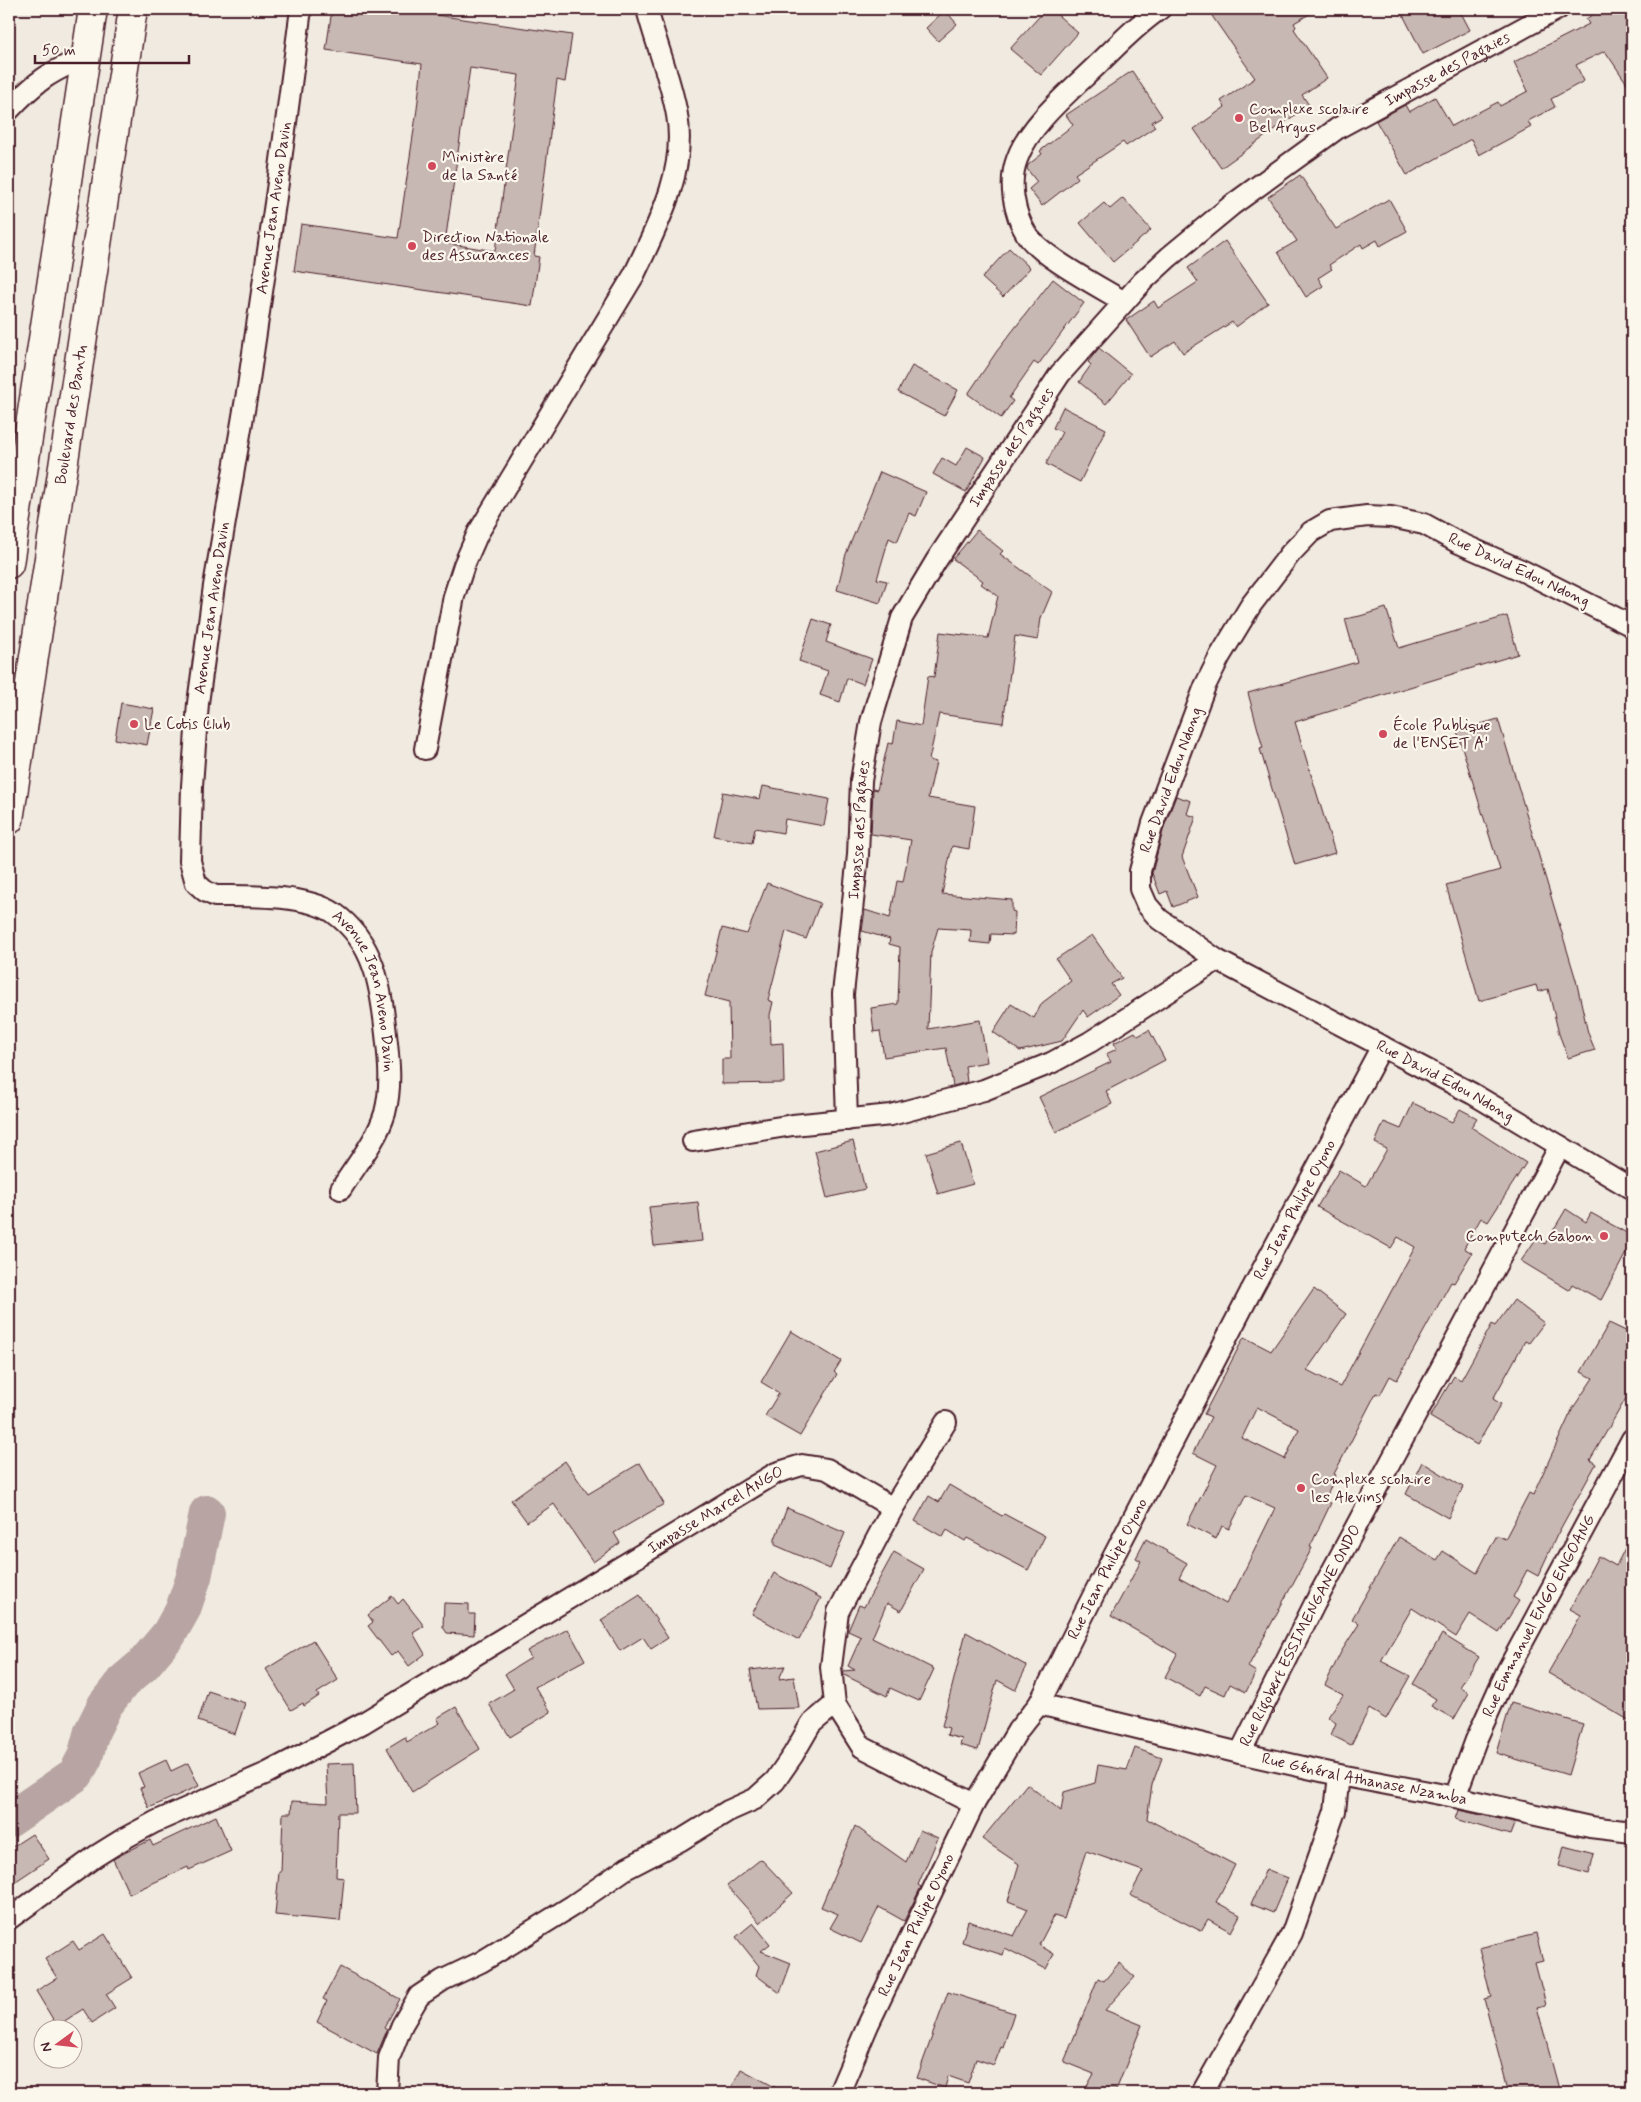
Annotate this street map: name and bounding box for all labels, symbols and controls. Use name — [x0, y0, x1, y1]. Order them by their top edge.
street label: Impasse des Pagaies — [1381, 26, 1514, 111]
scale bar — [35, 32, 189, 64]
text: 50 m — [42, 41, 76, 61]
place label: Complexe scolaire Bel Argus — [1249, 99, 1369, 138]
marker: Complexe scolaire Bel Argus — [1233, 112, 1245, 124]
street label: Avenue Jean Aveno Davin — [252, 120, 296, 296]
place label: Ministère de la Santé — [442, 147, 517, 186]
marker: Ministère de la Santé — [426, 160, 438, 172]
place label: Direction Nationale des Assurances — [422, 227, 550, 266]
marker: Direction Nationale des Assurances — [406, 240, 418, 252]
street label: Boulevard des Bantu — [50, 343, 92, 486]
street label: Impasse des Pagaies — [964, 383, 1059, 511]
street label: Avenue Jean Aveno Davin — [190, 520, 234, 696]
street label: Rue David Edou Ndong — [1445, 528, 1593, 612]
street label: Rue David Edou Ndong — [1135, 704, 1207, 856]
place label: Le Cotis Club — [144, 714, 231, 735]
place label: École Publique de l'ENSET A' — [1393, 715, 1491, 754]
marker: Le Cotis Club — [128, 718, 140, 730]
marker: École Publique de l'ENSET A' — [1377, 728, 1389, 740]
street label: Impasse des Pagaies — [843, 759, 875, 901]
street label: Avenue Jean Aveno Davin — [328, 905, 400, 1073]
street label: Rue David Edou Ndong — [1373, 1035, 1518, 1127]
street label: Rue Jean Philipe Oyono — [1248, 1136, 1341, 1284]
place label: Computech Gabon — [1465, 1226, 1594, 1247]
marker: Computech Gabon — [1598, 1230, 1610, 1242]
street label: Impasse Marcel ANGO — [644, 1461, 785, 1559]
place label: Complexe scolaire les Alevins — [1311, 1469, 1431, 1508]
marker: Complexe scolaire les Alevins — [1295, 1482, 1307, 1494]
street label: Rue Jean Philipe Oyono — [1062, 1494, 1152, 1643]
street label: Rue Emmanuel ENGO ENGOANG — [1477, 1511, 1600, 1720]
street label: Rue Rigobert ESSIMENGANE ONDO — [1234, 1521, 1366, 1750]
street label: Rue Général Athanase Nzamba — [1260, 1748, 1469, 1810]
street label: Rue Jean Philipe Oyono — [873, 1850, 959, 2000]
north arrow — [32, 2020, 82, 2070]
text: N — [37, 2040, 56, 2054]

